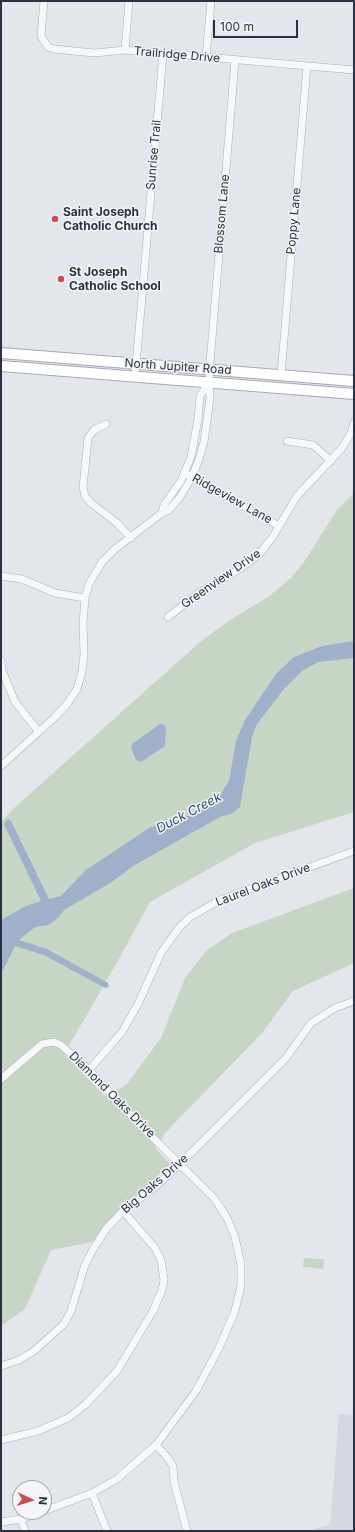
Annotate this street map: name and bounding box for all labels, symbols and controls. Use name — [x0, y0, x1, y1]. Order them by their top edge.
scale bar — [215, 12, 300, 38]
text: 100 m — [220, 19, 254, 34]
street label: Trailridge Drive — [133, 44, 221, 66]
street label: Sunrise Trail — [144, 119, 164, 191]
street label: Blossom Lane — [211, 174, 233, 254]
street label: Poppy Lane — [284, 187, 304, 255]
place label: Saint Joseph Catholic Church — [63, 205, 157, 233]
marker: Saint Joseph Catholic Church — [50, 214, 60, 224]
place label: St Joseph Catholic School — [69, 265, 161, 293]
marker: St Joseph Catholic School — [56, 274, 66, 284]
street label: North Jupiter Road — [124, 356, 232, 378]
street label: Ridgeview Lane — [189, 471, 275, 527]
street label: Greenview Drive — [179, 546, 263, 612]
water label: Duck Creek — [154, 789, 224, 837]
street label: Laurel Oaks Drive — [214, 860, 312, 910]
street label: Diamond Oaks Drive — [66, 1049, 158, 1141]
street label: Big Oaks Drive — [119, 1151, 191, 1217]
north arrow — [12, 1480, 52, 1520]
text: N — [36, 1496, 50, 1505]

